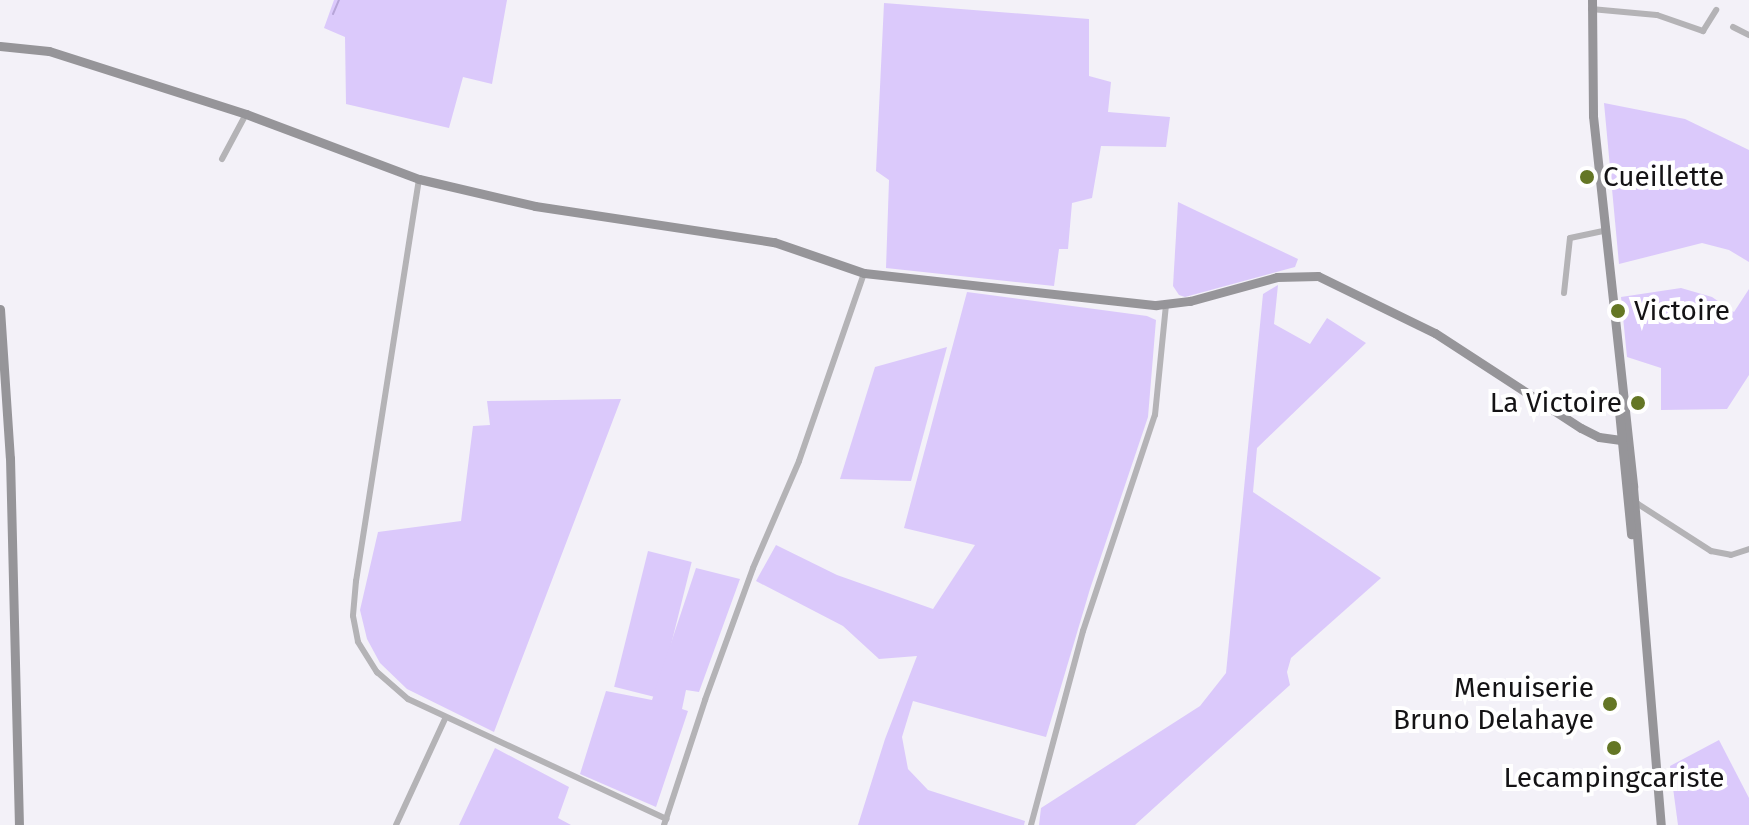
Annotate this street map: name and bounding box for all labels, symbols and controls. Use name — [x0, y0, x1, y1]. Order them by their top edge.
place label: Cueillette — [1603, 160, 1724, 194]
marker: Cueillette — [1578, 168, 1596, 186]
place label: Victoire — [1634, 294, 1730, 328]
marker: Victoire — [1609, 302, 1627, 320]
place label: La Victoire — [1490, 386, 1622, 420]
marker: La Victoire — [1629, 394, 1647, 412]
place label: Menuiserie Bruno Delahaye — [1393, 671, 1594, 737]
marker: Menuiserie Bruno Delahaye — [1601, 695, 1619, 713]
marker: Lecampingcariste — [1605, 739, 1623, 757]
place label: Lecampingcariste — [1504, 761, 1724, 795]

